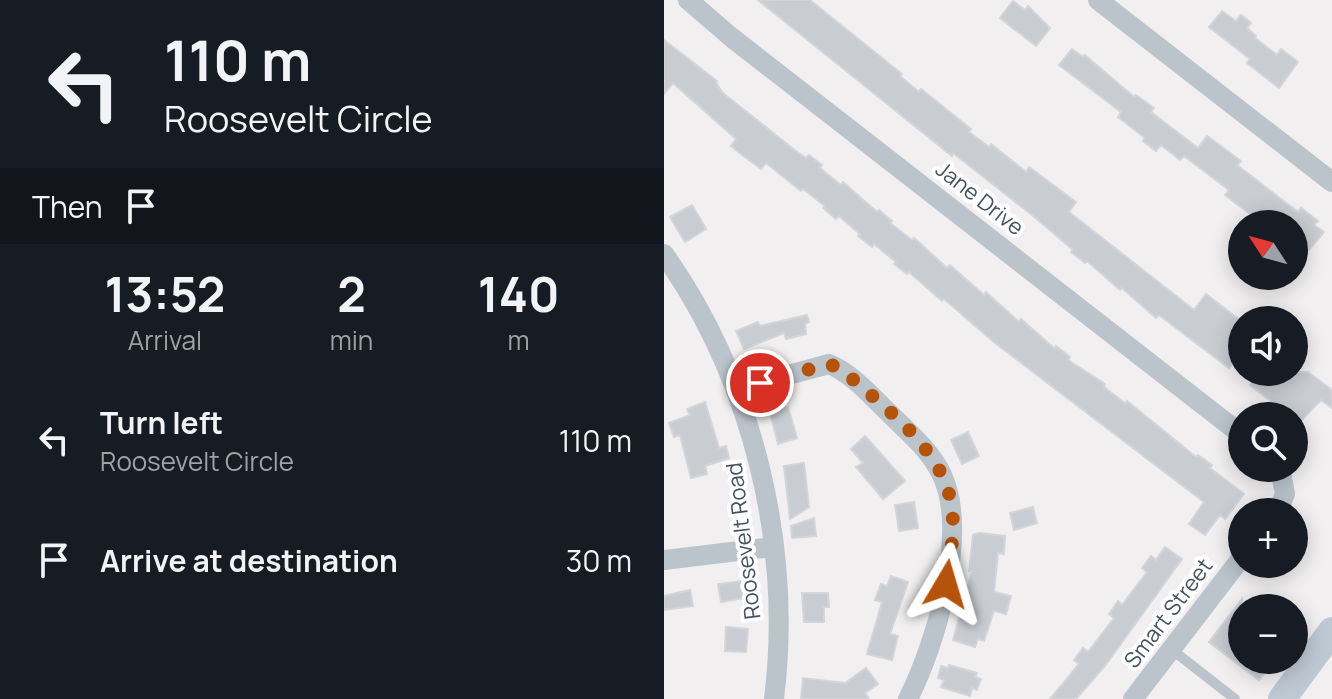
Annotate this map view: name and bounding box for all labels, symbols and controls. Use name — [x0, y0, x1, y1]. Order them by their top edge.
text: 110 m — [164, 21, 311, 98]
icon: left — [32, 32, 136, 136]
text: Roosevelt Circle — [164, 94, 433, 143]
street label: Jane Drive — [930, 154, 1030, 242]
icon: arrive — [119, 184, 163, 228]
text: Then — [32, 186, 103, 227]
north arrow — [1228, 210, 1308, 290]
map controls — [1228, 210, 1308, 674]
text: 13:52 — [104, 261, 225, 326]
text: 2 — [337, 261, 366, 326]
text: 140 — [478, 261, 560, 326]
button: sound — [1228, 306, 1308, 386]
text: Arrival — [128, 322, 202, 358]
text: min — [330, 322, 373, 358]
text: m — [508, 322, 530, 358]
pin — [726, 349, 794, 417]
icon: arrive — [738, 361, 782, 405]
text: Turn left — [100, 402, 223, 443]
button: search — [1228, 402, 1308, 482]
icon: left — [32, 418, 76, 462]
text: 110 m — [559, 420, 632, 461]
text: Roosevelt Circle — [100, 443, 294, 479]
street label: Roosevelt Road — [718, 461, 768, 621]
button: + — [1228, 498, 1308, 578]
icon: arrive — [32, 538, 76, 582]
text: Arrive at destination — [100, 540, 398, 581]
text: 30 m — [566, 540, 632, 581]
position arrow — [904, 542, 988, 626]
street label: Smart Street — [1117, 552, 1219, 674]
button: − — [1228, 594, 1308, 674]

